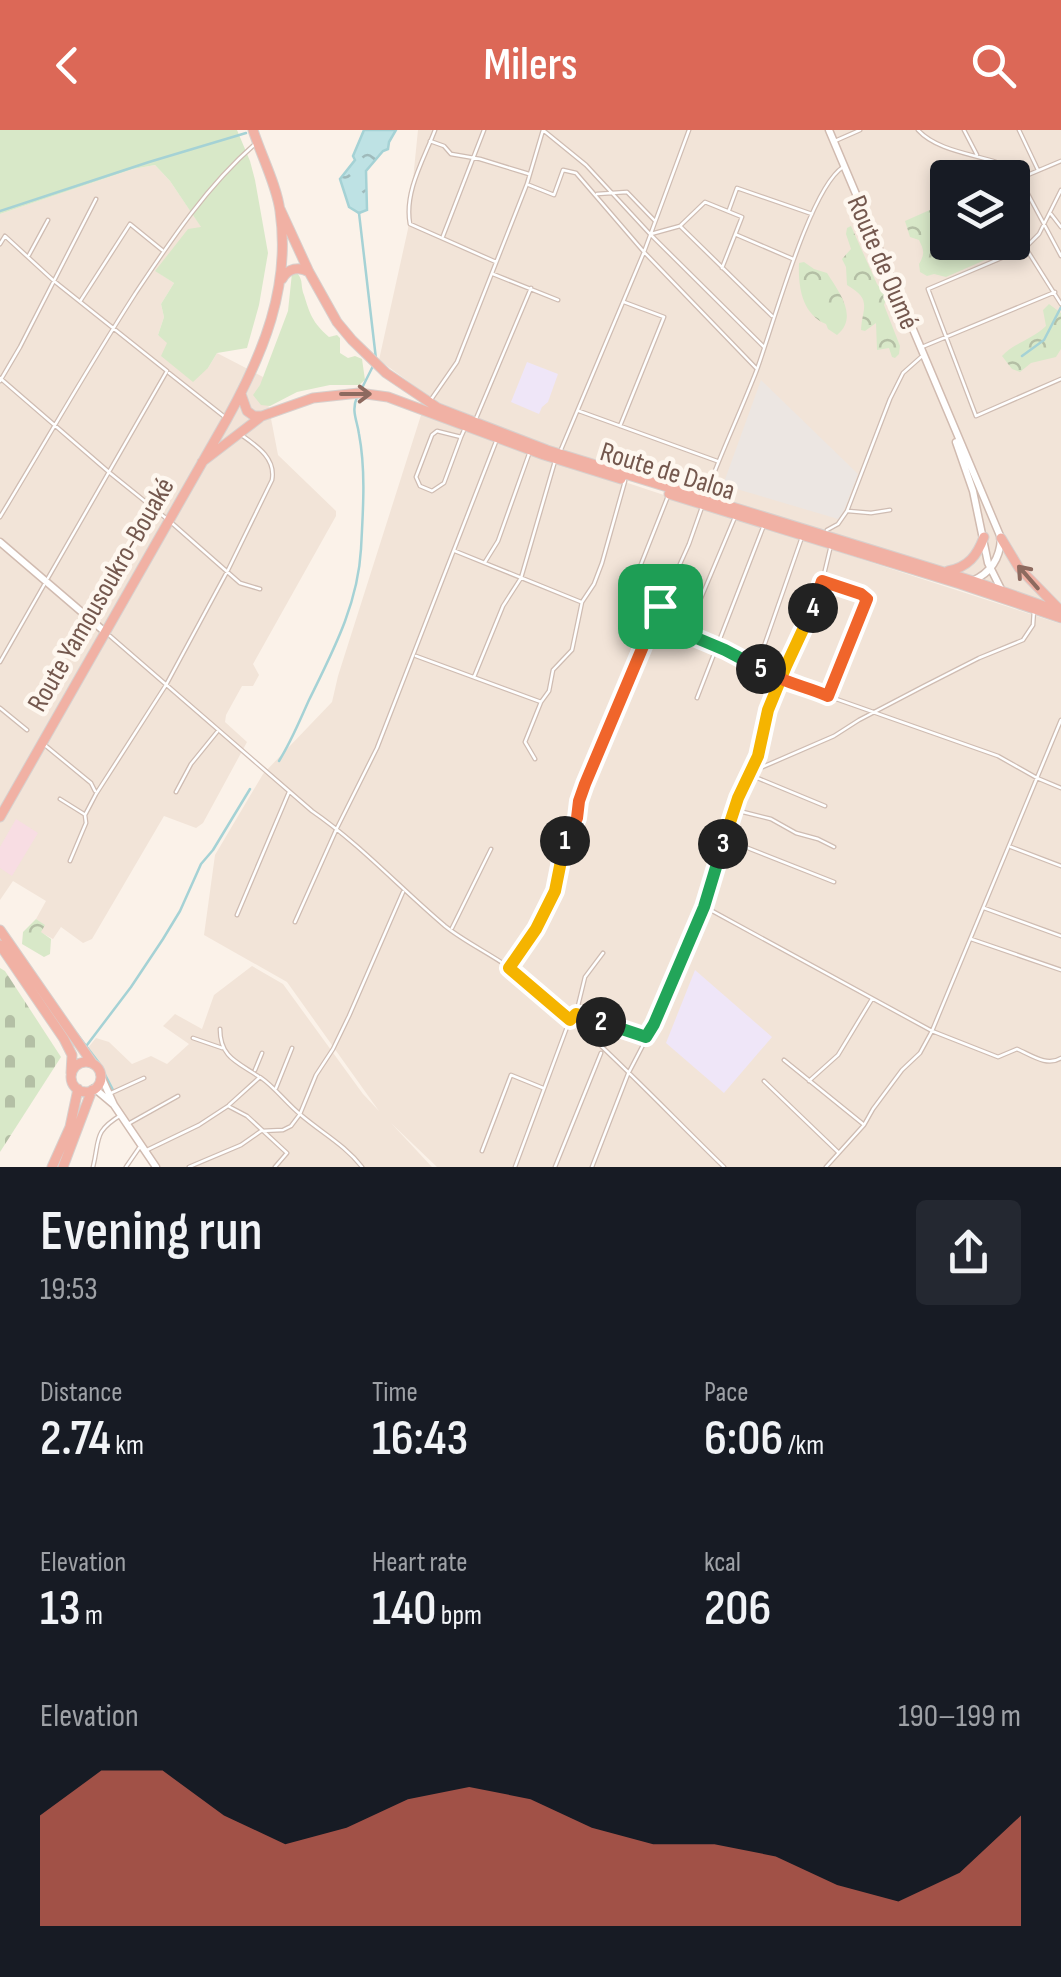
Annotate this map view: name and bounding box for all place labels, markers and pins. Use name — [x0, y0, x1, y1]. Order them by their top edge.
pin — [618, 564, 703, 649]
pin: 4 — [788, 583, 838, 633]
pin: 5 — [736, 644, 786, 694]
pin: 1 — [540, 816, 590, 866]
pin: 3 — [698, 819, 748, 869]
pin: 2 — [576, 997, 626, 1047]

